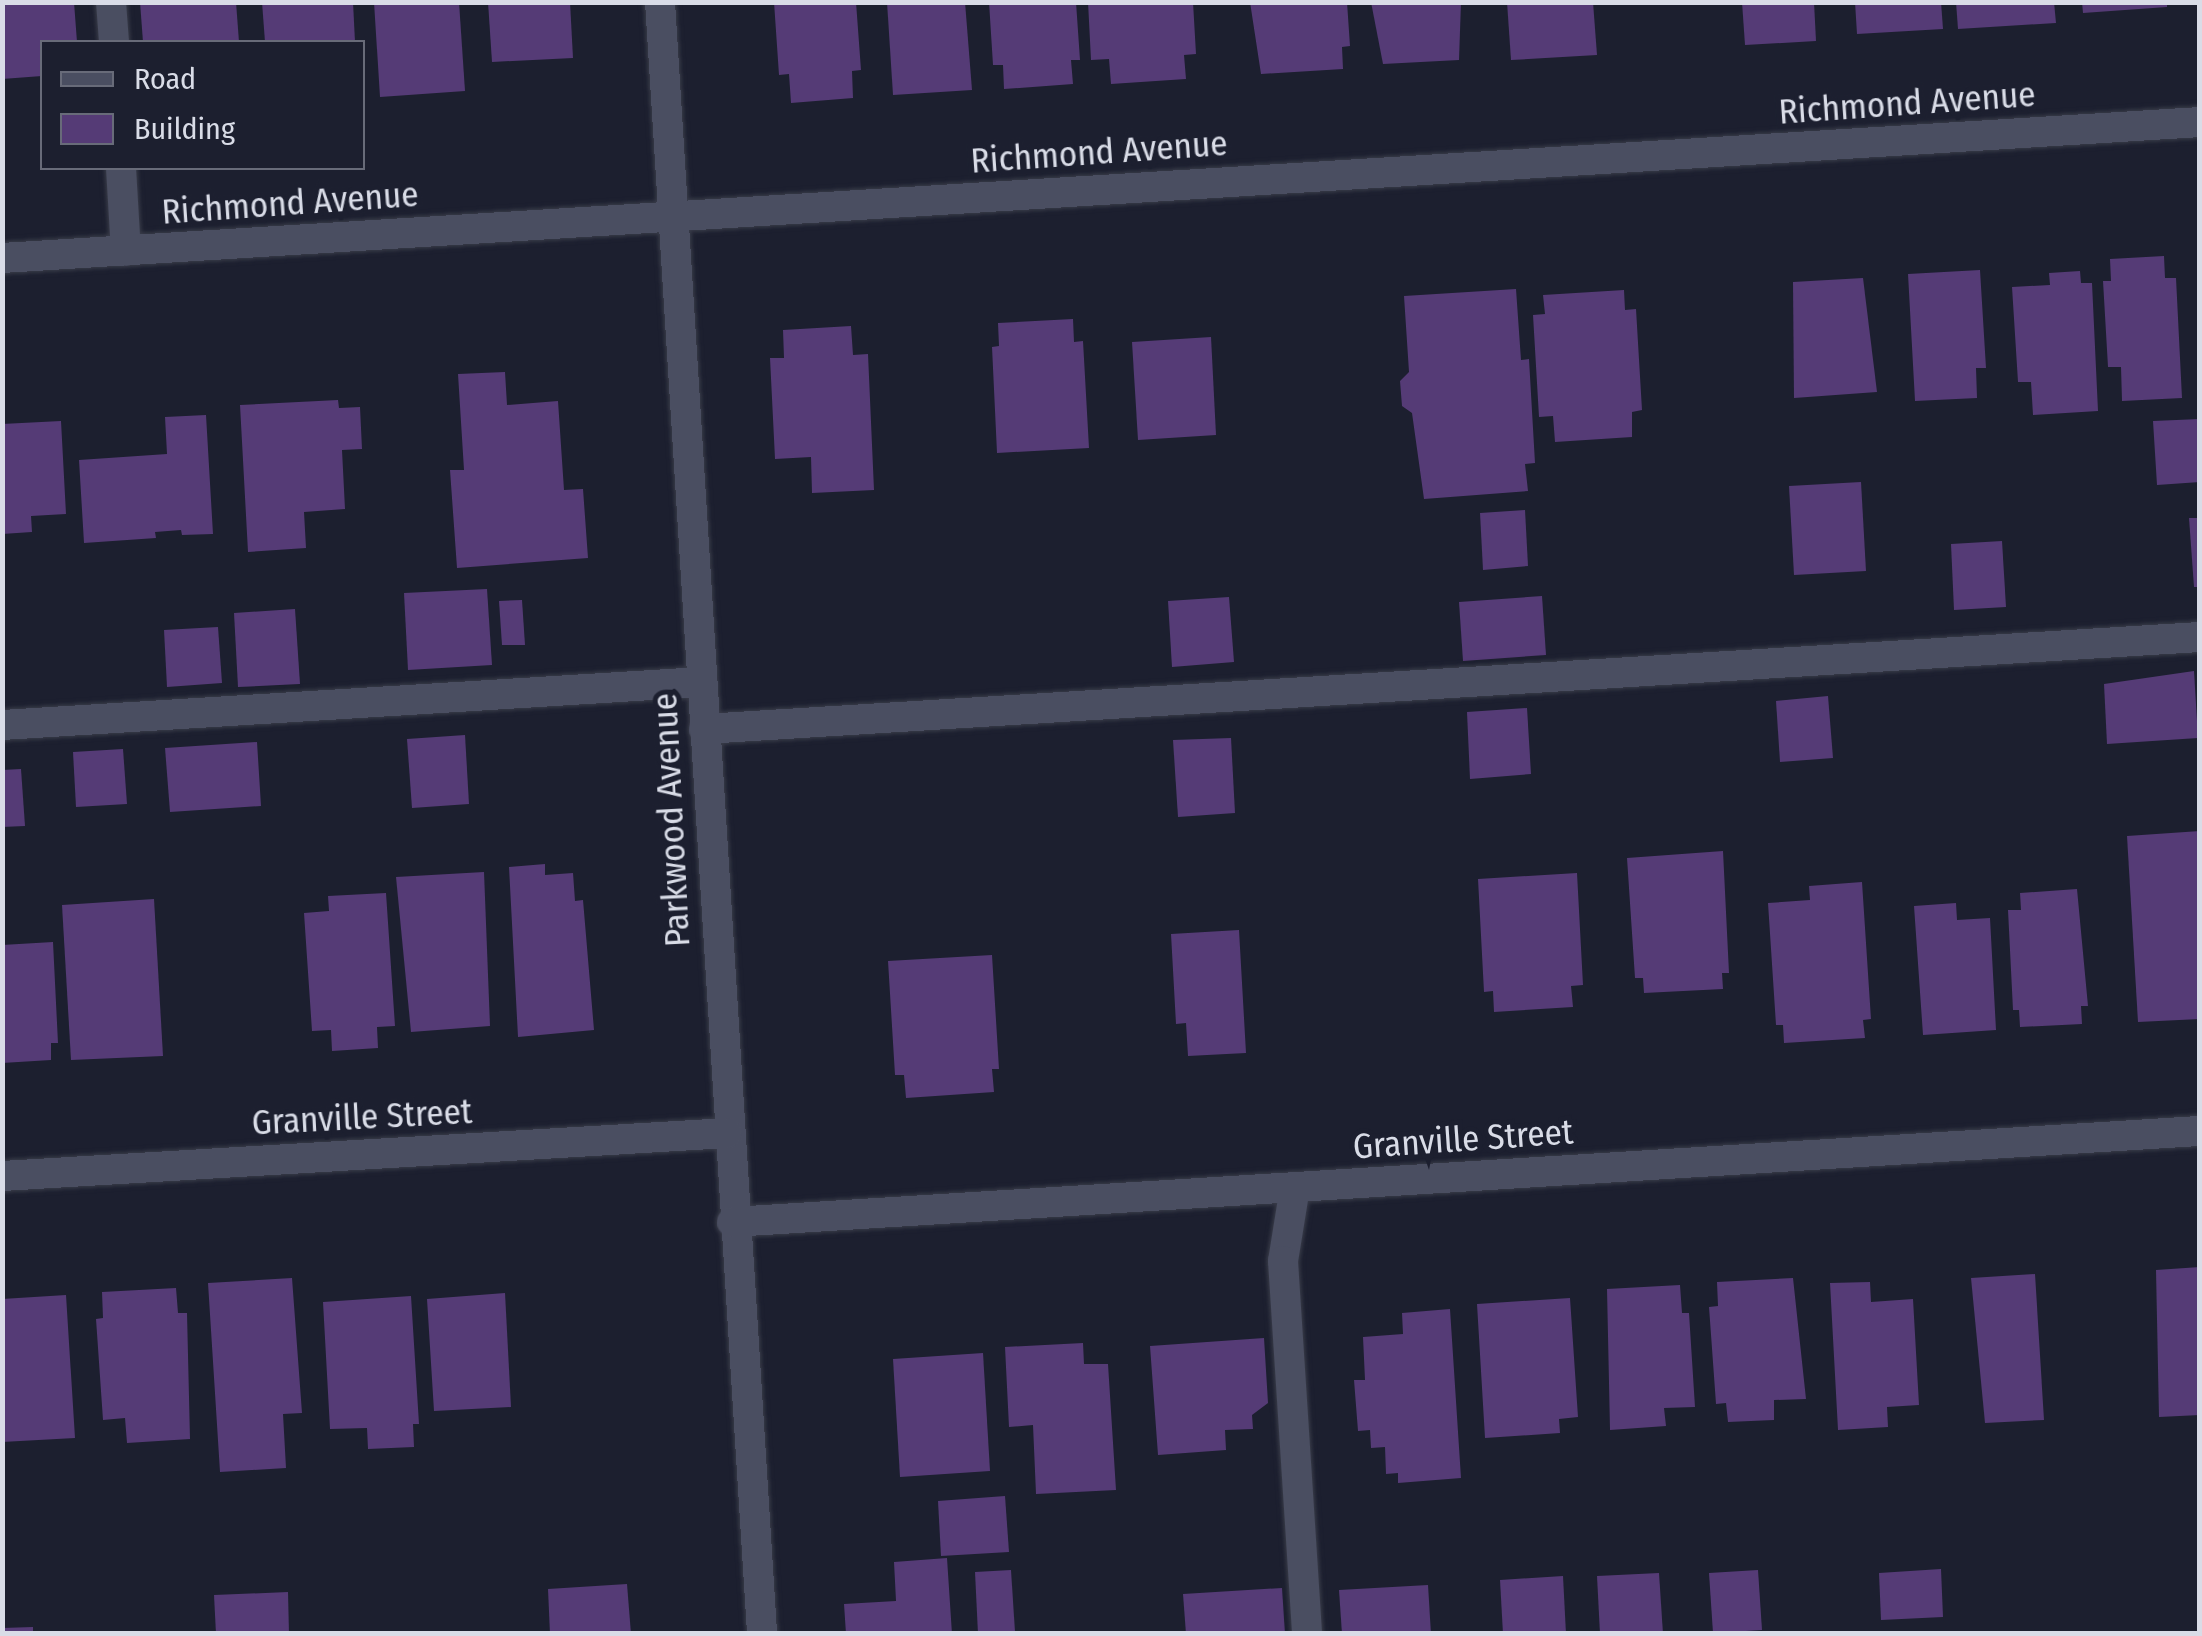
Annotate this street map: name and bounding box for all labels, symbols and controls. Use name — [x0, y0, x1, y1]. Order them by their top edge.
legend — [40, 40, 365, 170]
text: Road — [134, 61, 196, 97]
street label: Richmond Avenue — [1777, 73, 2037, 133]
text: Building — [134, 111, 235, 147]
street label: Richmond Avenue — [969, 122, 1229, 182]
street label: Richmond Avenue — [160, 173, 420, 233]
street label: Parkwood Avenue — [643, 692, 699, 948]
street label: Granville Street — [251, 1090, 473, 1144]
street label: Granville Street — [1351, 1110, 1575, 1168]

